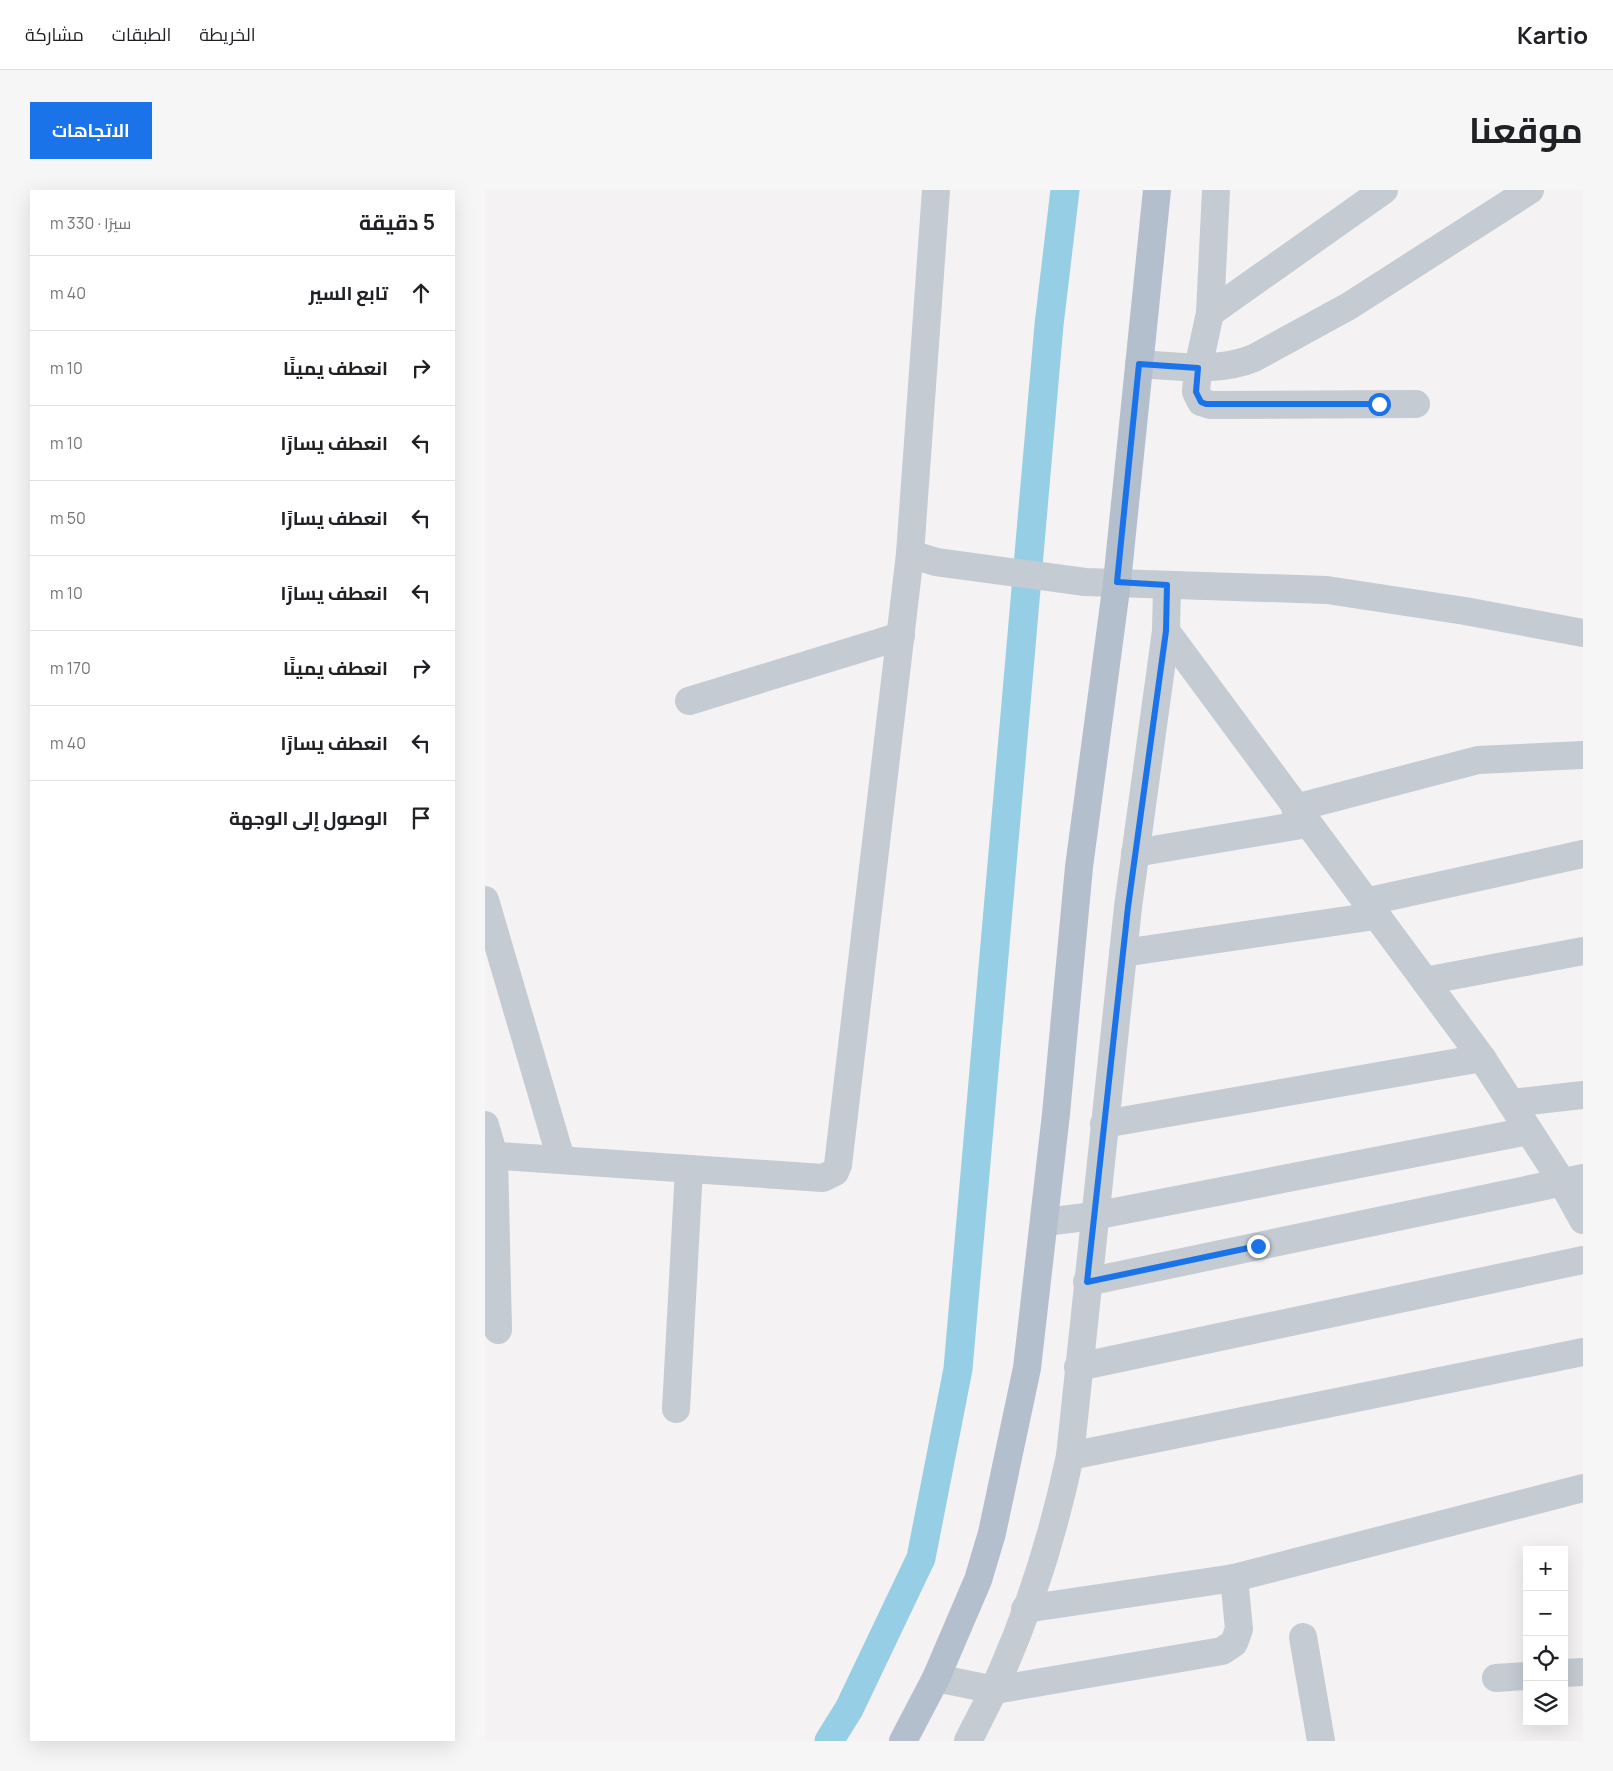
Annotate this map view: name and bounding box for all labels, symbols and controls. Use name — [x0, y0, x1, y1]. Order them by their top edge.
text: Kartio — [1517, 18, 1588, 51]
text: مشاركة — [25, 22, 84, 46]
text: الطبقات — [112, 22, 171, 46]
text: الخريطة — [199, 22, 256, 46]
button: الاتجاهات — [30, 102, 152, 159]
text: موقعنا — [1469, 106, 1583, 154]
text: 5 دقيقة — [359, 208, 435, 236]
text: سيرًا · 330 m — [50, 212, 131, 234]
icon: ahead — [407, 279, 435, 307]
text: تابع السير — [309, 280, 388, 306]
text: 40 m — [50, 282, 86, 304]
icon: right — [407, 354, 435, 382]
text: انعطف يمينًا — [283, 355, 388, 381]
text: 10 m — [50, 357, 83, 379]
route start — [1368, 393, 1391, 416]
icon: left — [407, 429, 435, 457]
text: انعطف يسارًا — [281, 430, 388, 456]
text: 10 m — [50, 432, 83, 454]
icon: left — [407, 504, 435, 532]
text: انعطف يسارًا — [281, 505, 388, 531]
text: 50 m — [50, 507, 86, 529]
icon: left — [407, 579, 435, 607]
text: انعطف يسارًا — [281, 580, 388, 606]
text: 10 m — [50, 582, 83, 604]
icon: right — [407, 654, 435, 682]
text: انعطف يمينًا — [283, 655, 388, 681]
text: 170 m — [50, 657, 91, 679]
icon: left — [407, 729, 435, 757]
text: انعطف يسارًا — [281, 730, 388, 756]
text: 40 m — [50, 732, 86, 754]
icon: arrive — [407, 804, 435, 832]
text: الوصول إلى الوجهة — [229, 805, 388, 831]
route end — [1247, 1235, 1270, 1258]
map controls — [1523, 1546, 1568, 1726]
button: + — [1523, 1546, 1568, 1591]
button: − — [1523, 1591, 1568, 1636]
button: locate — [1523, 1636, 1568, 1681]
button: layers — [1523, 1681, 1568, 1726]

